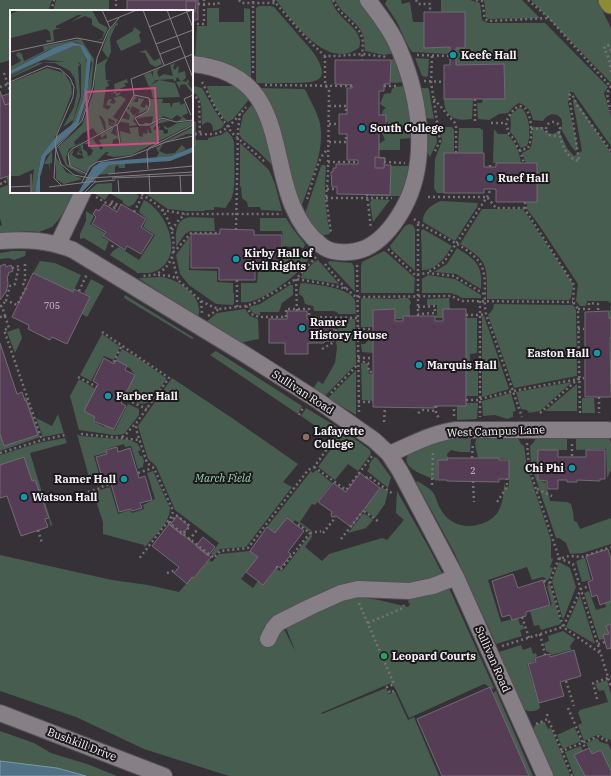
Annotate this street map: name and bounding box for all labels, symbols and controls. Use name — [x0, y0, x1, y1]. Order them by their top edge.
inset map — [10, 10, 193, 193]
place label: Keefe Hall — [461, 48, 517, 62]
marker: Keefe Hall — [448, 50, 458, 60]
place label: South College — [370, 121, 444, 135]
marker: South College — [357, 123, 367, 133]
place label: Ruef Hall — [498, 171, 549, 185]
marker: Ruef Hall — [485, 173, 495, 183]
place label: Kirby Hall of Civil Rights — [244, 246, 313, 273]
marker: Kirby Hall of Civil Rights — [231, 254, 241, 264]
house number: 705 — [44, 300, 60, 311]
place label: Ramer History House — [310, 315, 387, 342]
marker: Ramer History House — [297, 323, 307, 333]
place label: Easton Hall — [527, 346, 589, 360]
marker: Easton Hall — [592, 348, 602, 358]
place label: Marquis Hall — [427, 358, 497, 372]
marker: Marquis Hall — [414, 360, 424, 370]
street label: Sullivan Road — [269, 367, 337, 417]
place label: Farber Hall — [116, 389, 178, 403]
marker: Farber Hall — [103, 391, 113, 401]
street label: West Campus Lane — [447, 422, 545, 440]
place label: Lafayette College — [314, 424, 364, 451]
marker: Lafayette College — [301, 432, 311, 442]
place label: Chi Phi — [525, 461, 564, 475]
marker: Chi Phi — [567, 463, 577, 473]
house number: 2 — [470, 465, 476, 476]
park label: March Field — [194, 471, 252, 485]
place label: Ramer Hall — [54, 472, 116, 486]
marker: Ramer Hall — [119, 474, 129, 484]
place label: Watson Hall — [32, 490, 98, 504]
marker: Watson Hall — [19, 492, 29, 502]
street label: Sullivan Road — [472, 624, 514, 695]
place label: Leopard Courts — [392, 649, 476, 663]
marker: Leopard Courts — [379, 651, 389, 661]
street label: Bushkill Drive — [45, 724, 119, 764]

